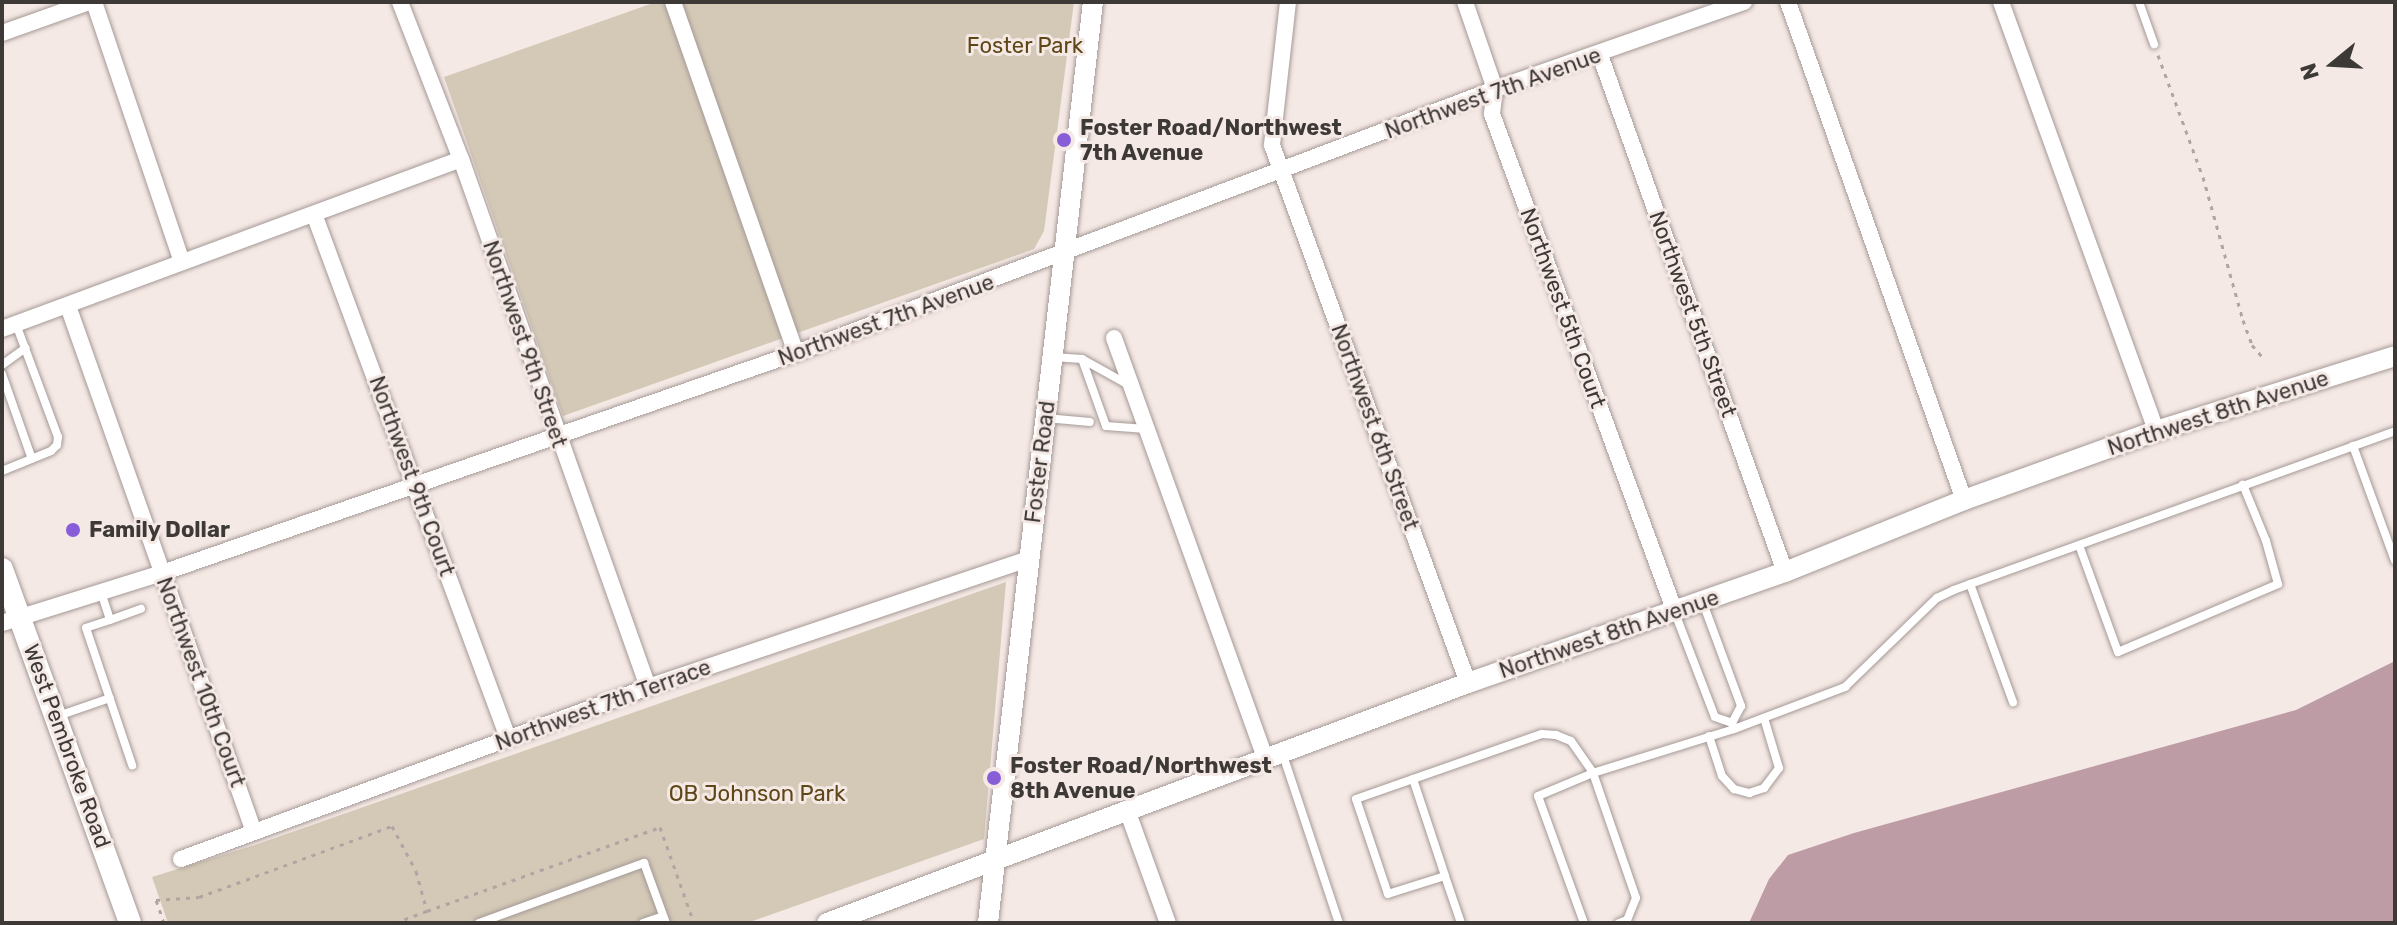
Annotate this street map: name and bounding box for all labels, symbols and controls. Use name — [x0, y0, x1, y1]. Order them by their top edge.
north arrow — [2293, 24, 2373, 104]
park label: Foster Park — [967, 33, 1083, 59]
street label: Northwest 7th Avenue — [1381, 41, 1605, 145]
text: N — [2294, 60, 2325, 83]
place label: Foster Road/Northwest 7th Avenue — [1080, 114, 1342, 166]
marker: Foster Road/Northwest 7th Avenue — [1055, 131, 1073, 149]
street label: Northwest 5th Court — [1515, 204, 1611, 412]
street label: Northwest 5th Street — [1643, 208, 1743, 420]
street label: Northwest 9th Street — [477, 237, 573, 451]
street label: Northwest 7th Avenue — [774, 268, 998, 372]
street label: Northwest 6th Street — [1325, 320, 1425, 534]
street label: Northwest 8th Avenue — [2104, 365, 2332, 461]
street label: Northwest 9th Court — [364, 372, 460, 580]
street label: Foster Road — [1019, 399, 1061, 525]
place label: Family Dollar — [89, 517, 230, 543]
marker: Family Dollar — [64, 521, 82, 539]
street label: Northwest 10th Court — [151, 574, 251, 790]
street label: Northwest 8th Avenue — [1495, 584, 1723, 684]
street label: West Pembroke Road — [18, 640, 116, 852]
street label: Northwest 7th Terrace — [491, 654, 715, 756]
place label: Foster Road/Northwest 8th Avenue — [1010, 752, 1272, 804]
marker: Foster Road/Northwest 8th Avenue — [985, 769, 1003, 787]
park label: OB Johnson Park — [669, 781, 845, 807]

